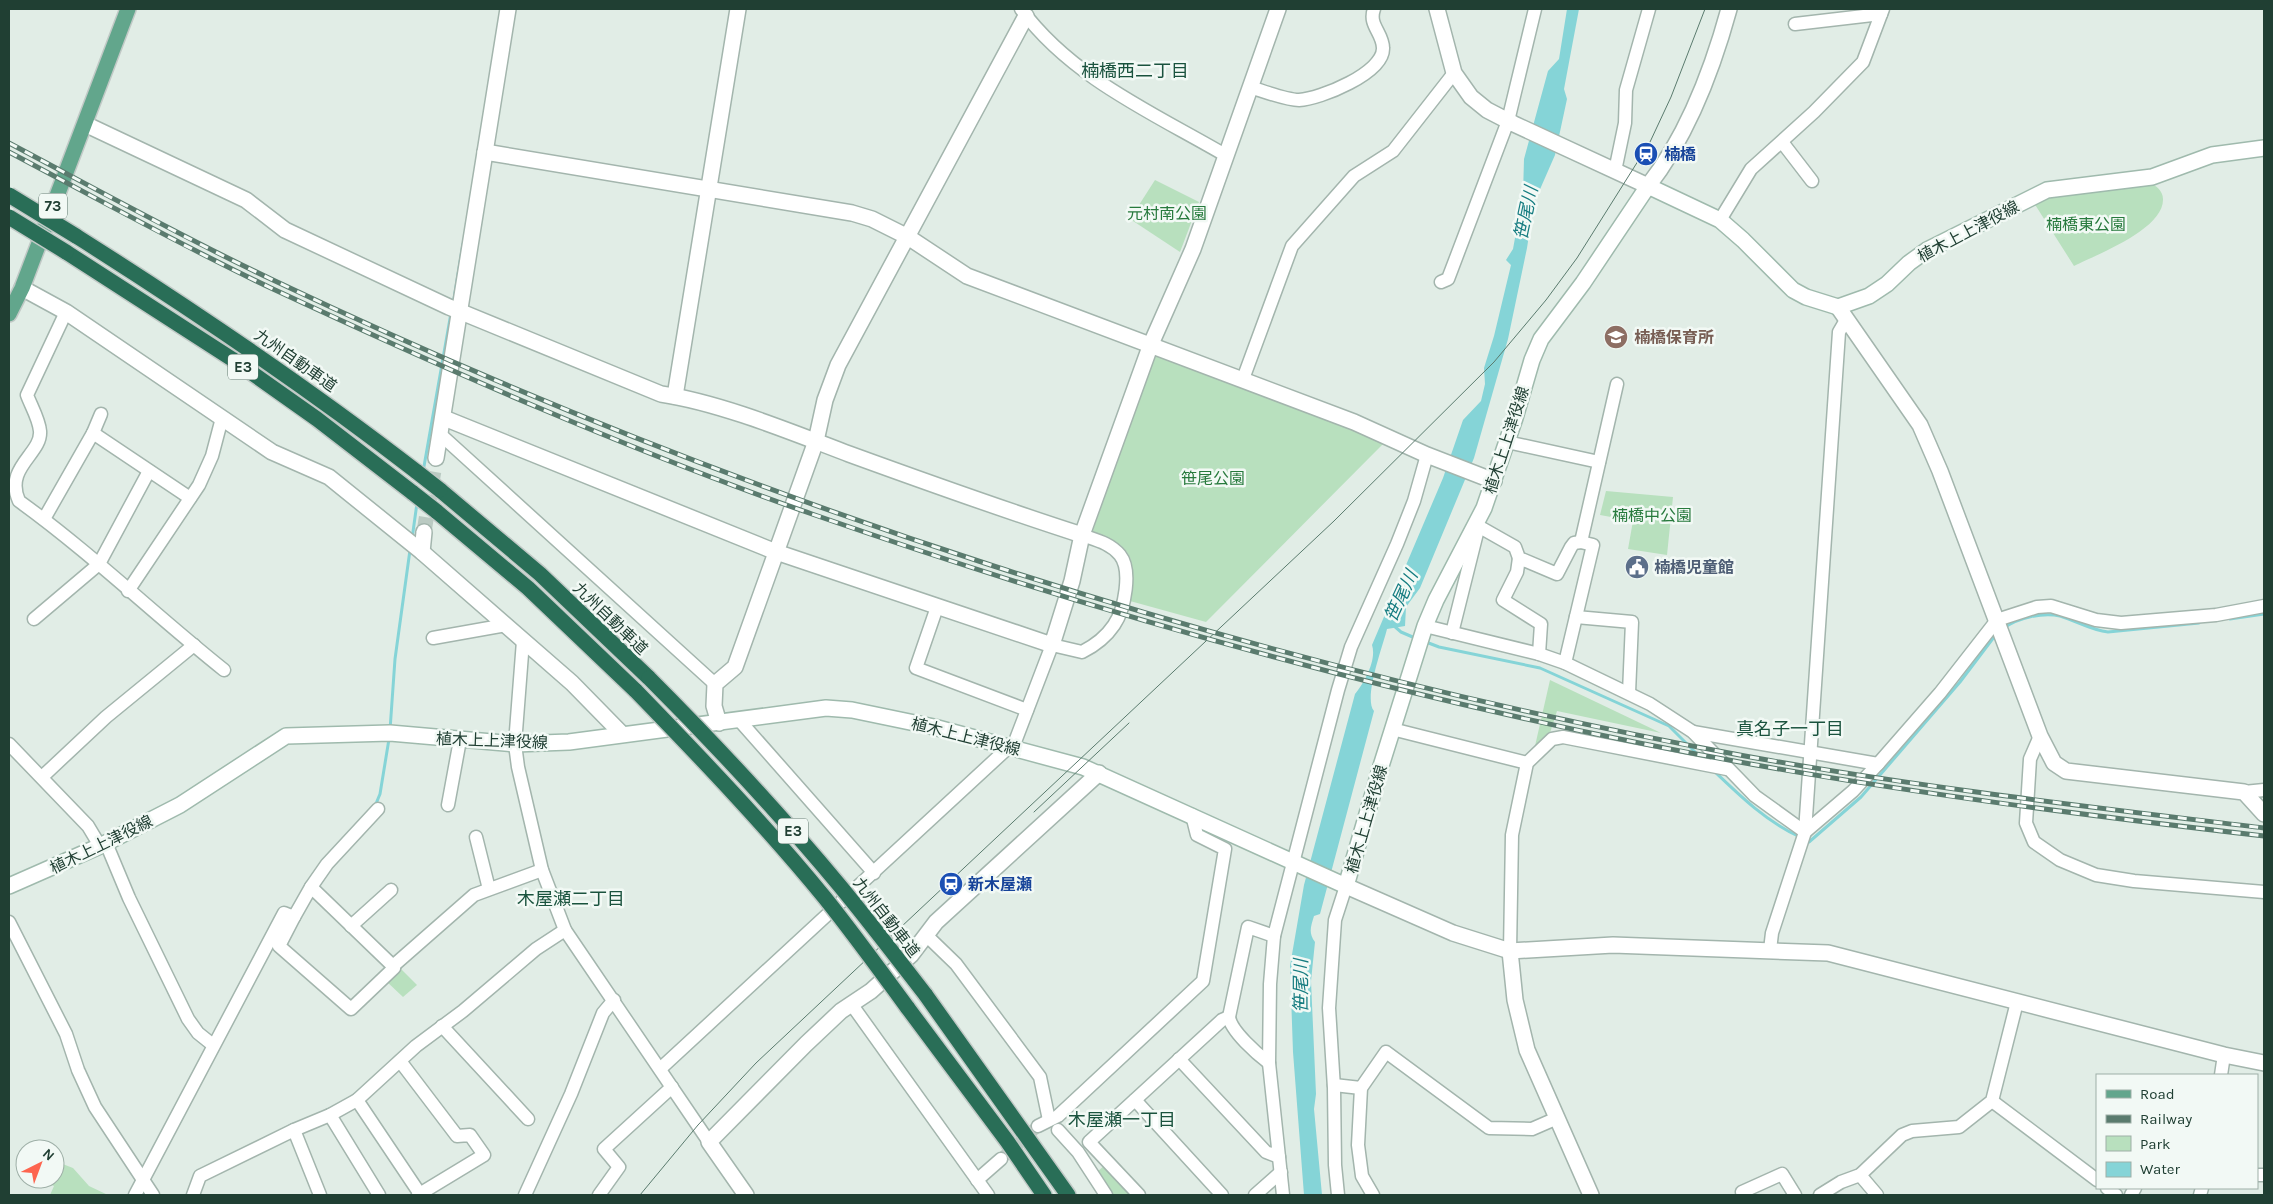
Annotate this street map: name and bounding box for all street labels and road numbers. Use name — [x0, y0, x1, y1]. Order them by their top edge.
road number: 73 — [39, 194, 67, 218]
street label: 植木上上津役線 — [1914, 197, 2022, 266]
street label: 九州自動車道 — [251, 325, 340, 396]
road number: E3 — [228, 354, 258, 380]
street label: 植木上上津役線 — [1480, 384, 1533, 496]
street label: 九州自動車道 — [570, 578, 652, 659]
street label: 植木上上津役線 — [909, 714, 1023, 759]
street label: 植木上上津役線 — [436, 729, 548, 752]
street label: 植木上上津役線 — [1342, 763, 1391, 876]
street label: 植木上上津役線 — [47, 811, 156, 878]
road number: E3 — [778, 818, 808, 844]
street label: 九州自動車道 — [850, 874, 924, 961]

